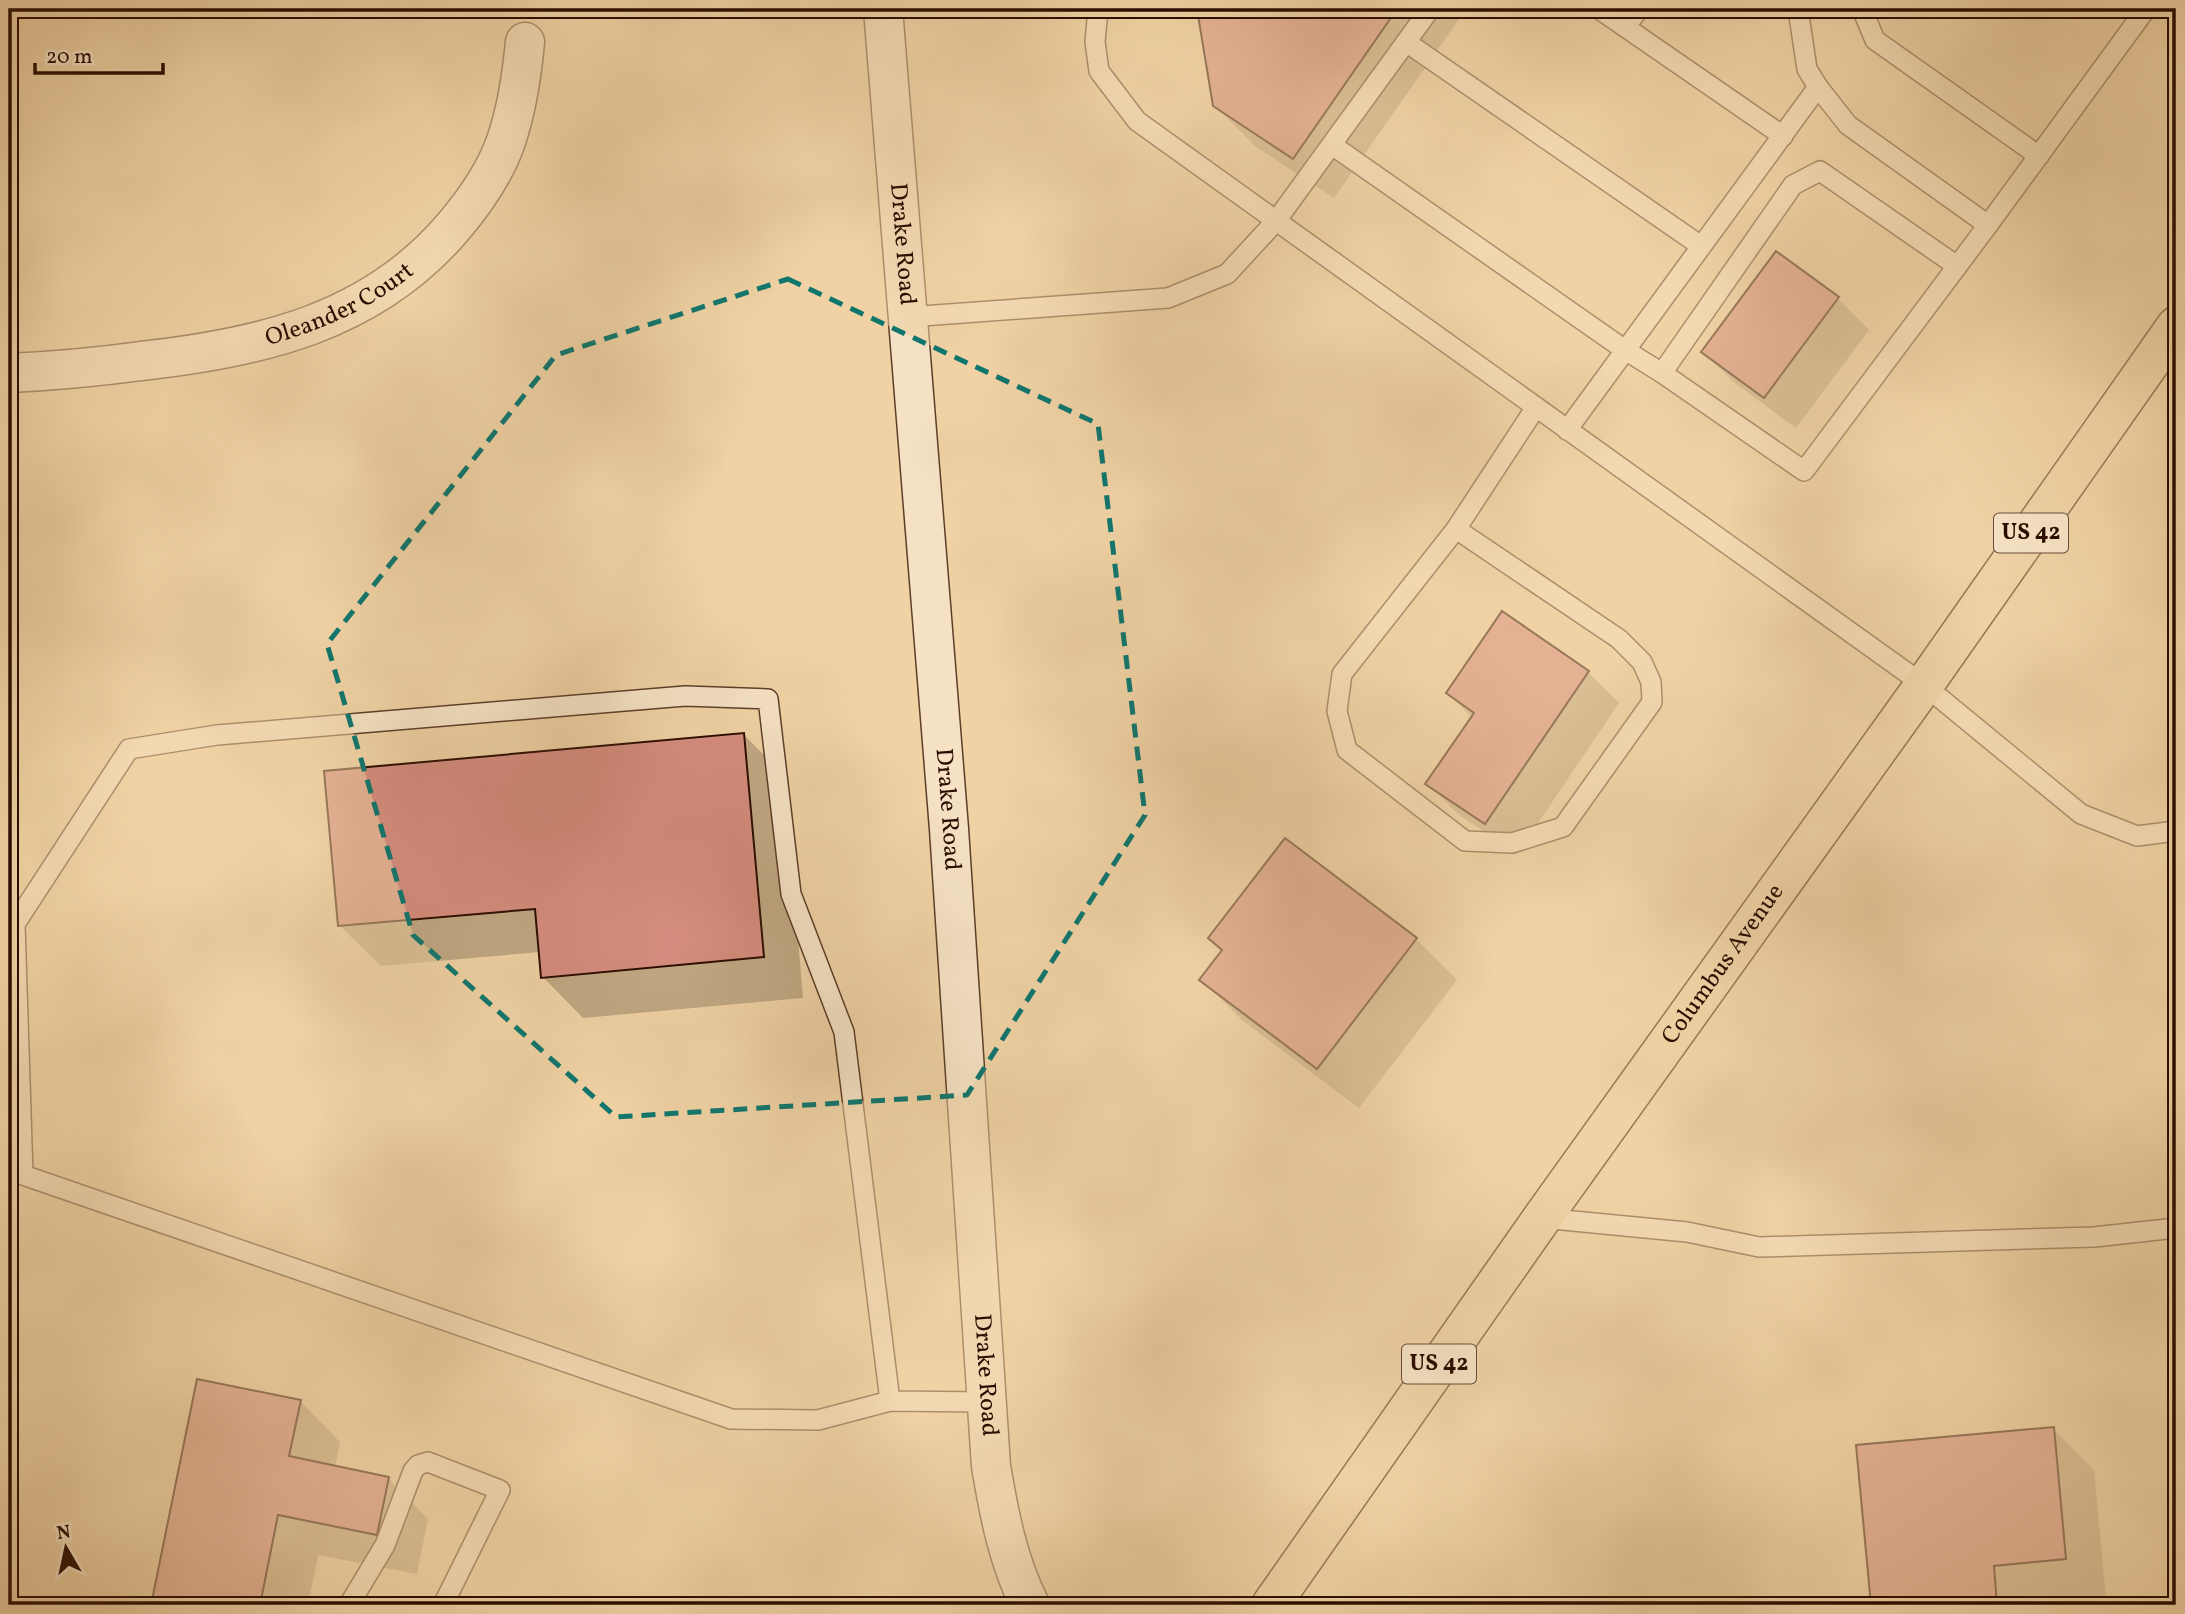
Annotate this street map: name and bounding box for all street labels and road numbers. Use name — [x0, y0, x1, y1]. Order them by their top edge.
street label: Drake Road — [880, 182, 924, 307]
street label: Oleander Court — [261, 255, 422, 356]
road number: US 42 — [1994, 513, 2068, 552]
street label: Drake Road — [926, 747, 969, 872]
street label: Columbus Avenue — [1654, 877, 1793, 1052]
street label: Drake Road — [964, 1313, 1006, 1437]
road number: US 42 — [1402, 1344, 1476, 1384]

